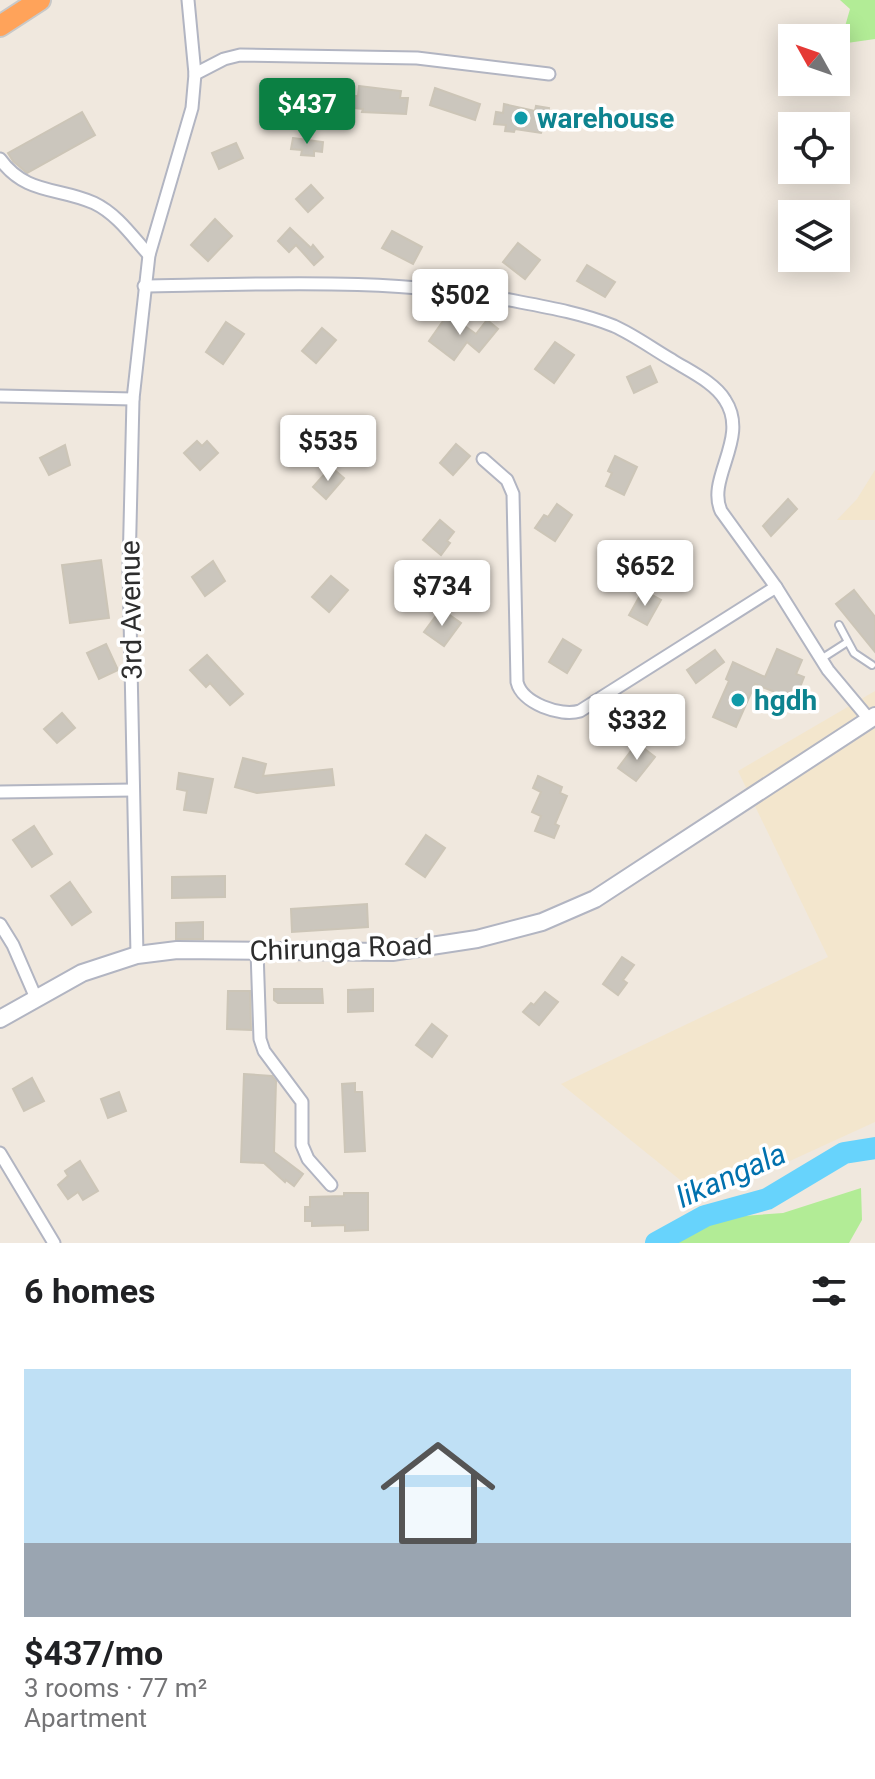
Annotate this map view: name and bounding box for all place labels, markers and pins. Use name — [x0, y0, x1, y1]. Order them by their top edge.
pin: $437 — [260, 78, 354, 146]
place label: warehouse — [537, 102, 674, 135]
marker: warehouse — [512, 109, 530, 127]
pin: $502 — [413, 269, 507, 337]
pin: $535 — [281, 415, 375, 483]
pin: $652 — [598, 540, 692, 608]
pin: $734 — [395, 560, 489, 628]
place label: hgdh — [754, 684, 817, 717]
marker: hgdh — [729, 691, 747, 709]
pin: $332 — [590, 694, 684, 762]

